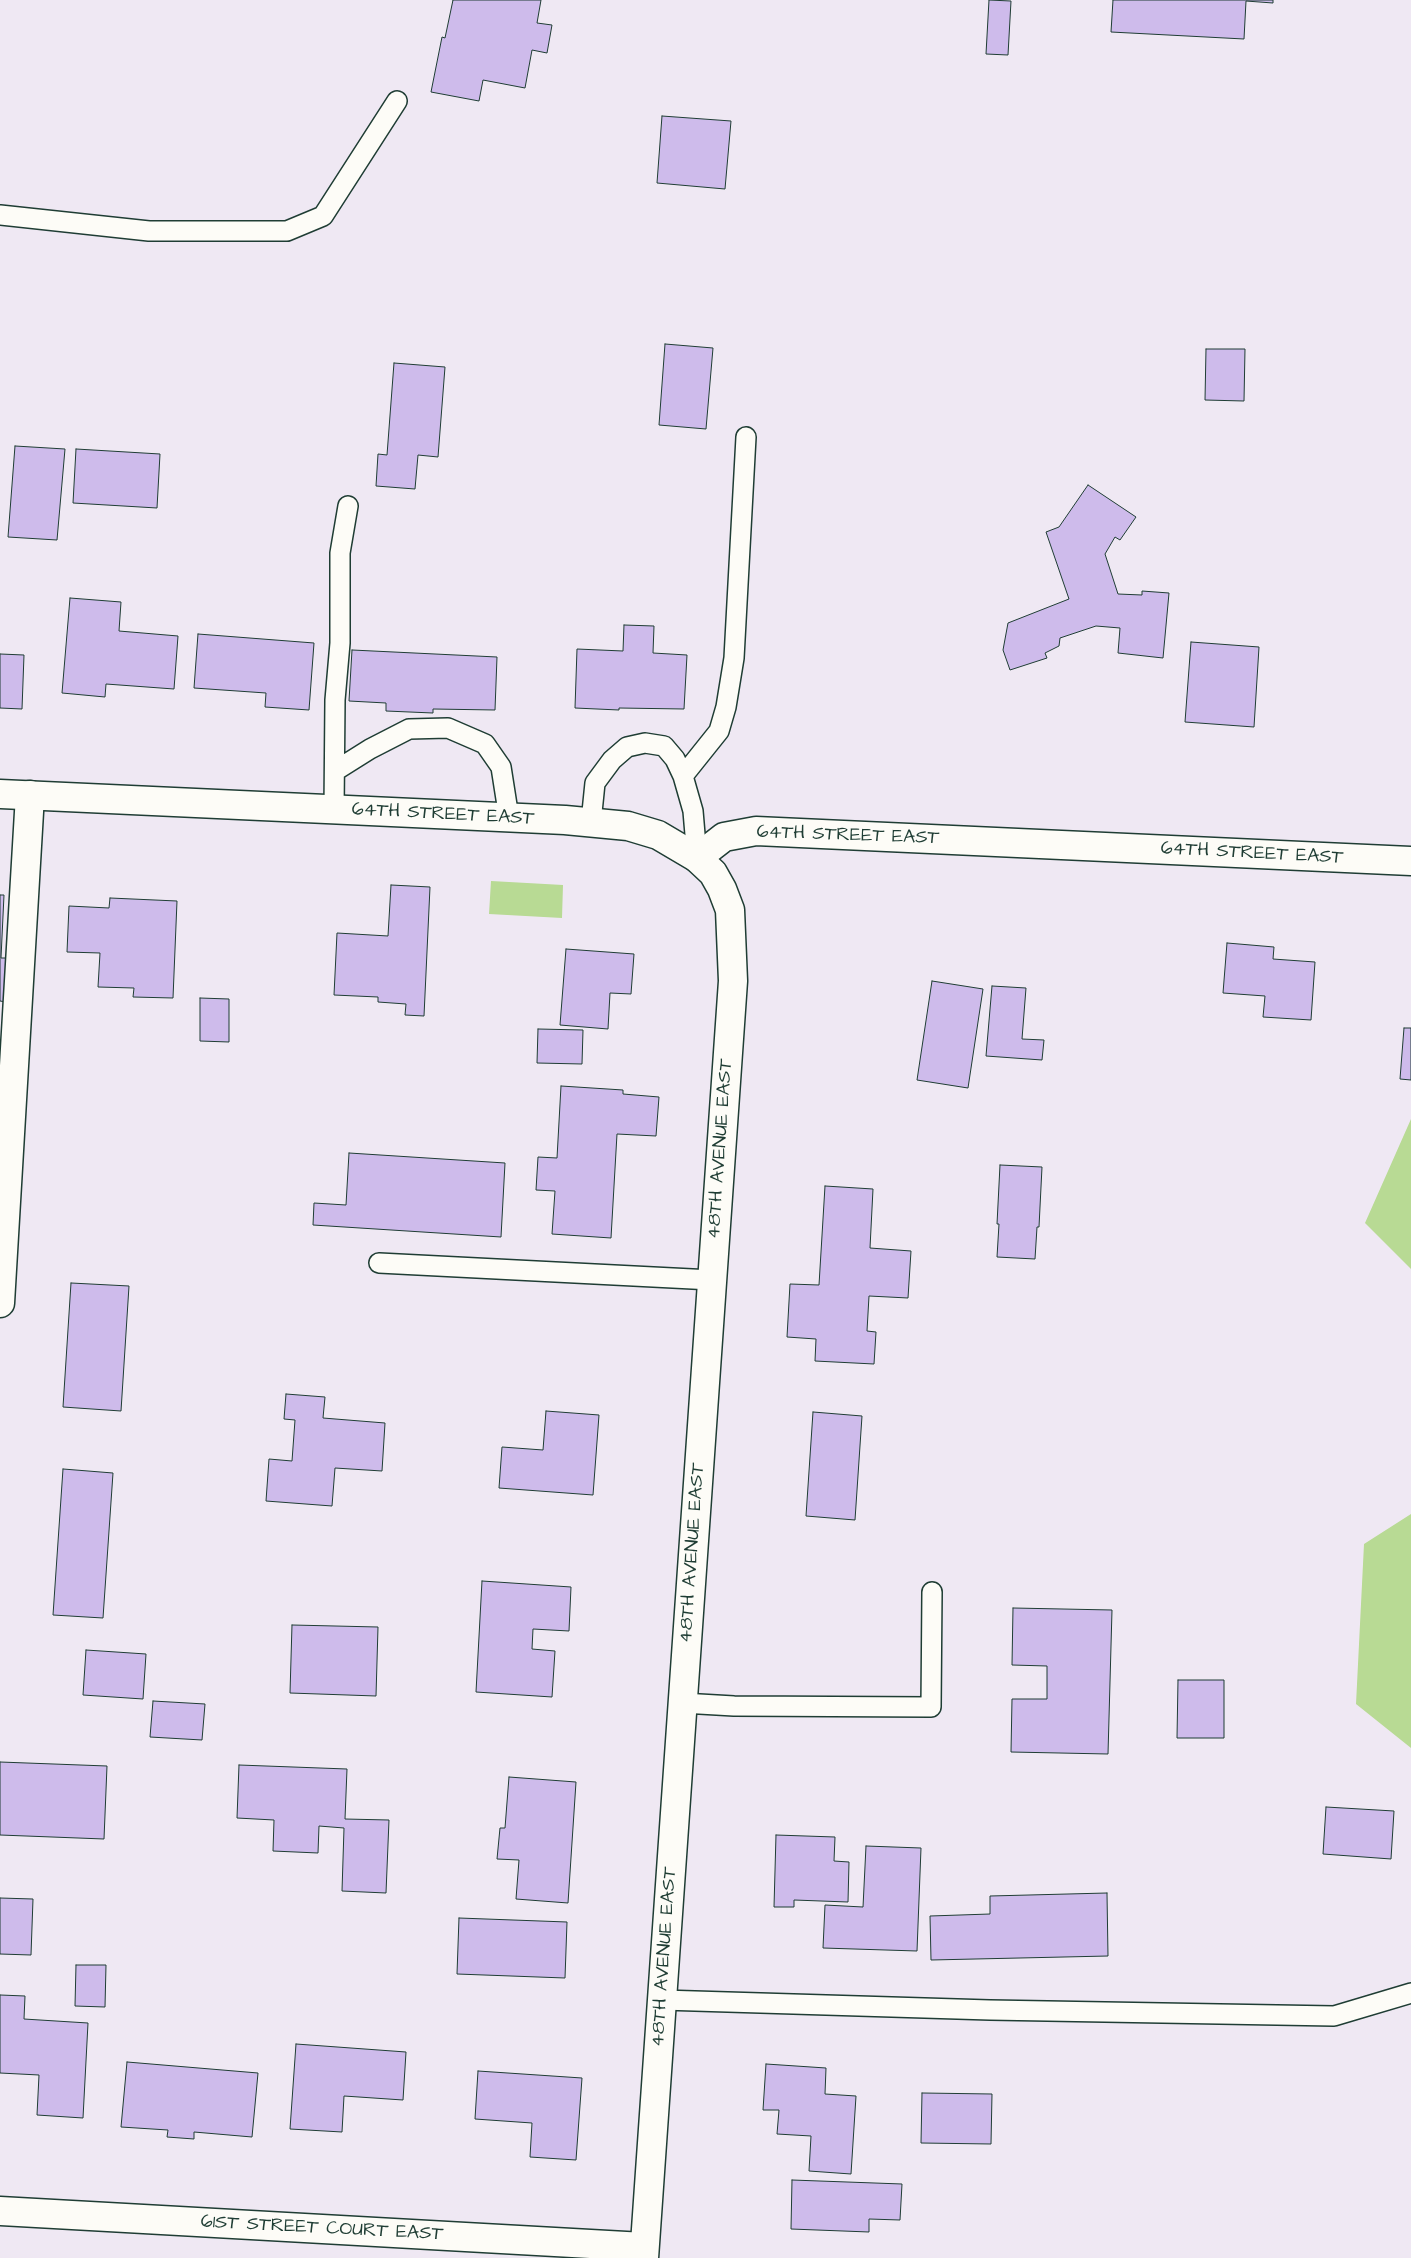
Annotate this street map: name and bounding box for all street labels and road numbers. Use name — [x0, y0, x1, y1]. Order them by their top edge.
street label: 64TH STREET EAST — [351, 799, 535, 831]
street label: 64TH STREET EAST — [756, 821, 940, 851]
street label: 64TH STREET EAST — [1160, 838, 1344, 870]
street label: 48TH AVENUE EAST — [703, 1058, 739, 1240]
street label: 48TH AVENUE EAST — [675, 1462, 711, 1644]
street label: 48TH AVENUE EAST — [647, 1866, 683, 2048]
street label: 61ST STREET COURT EAST — [200, 2211, 444, 2247]

